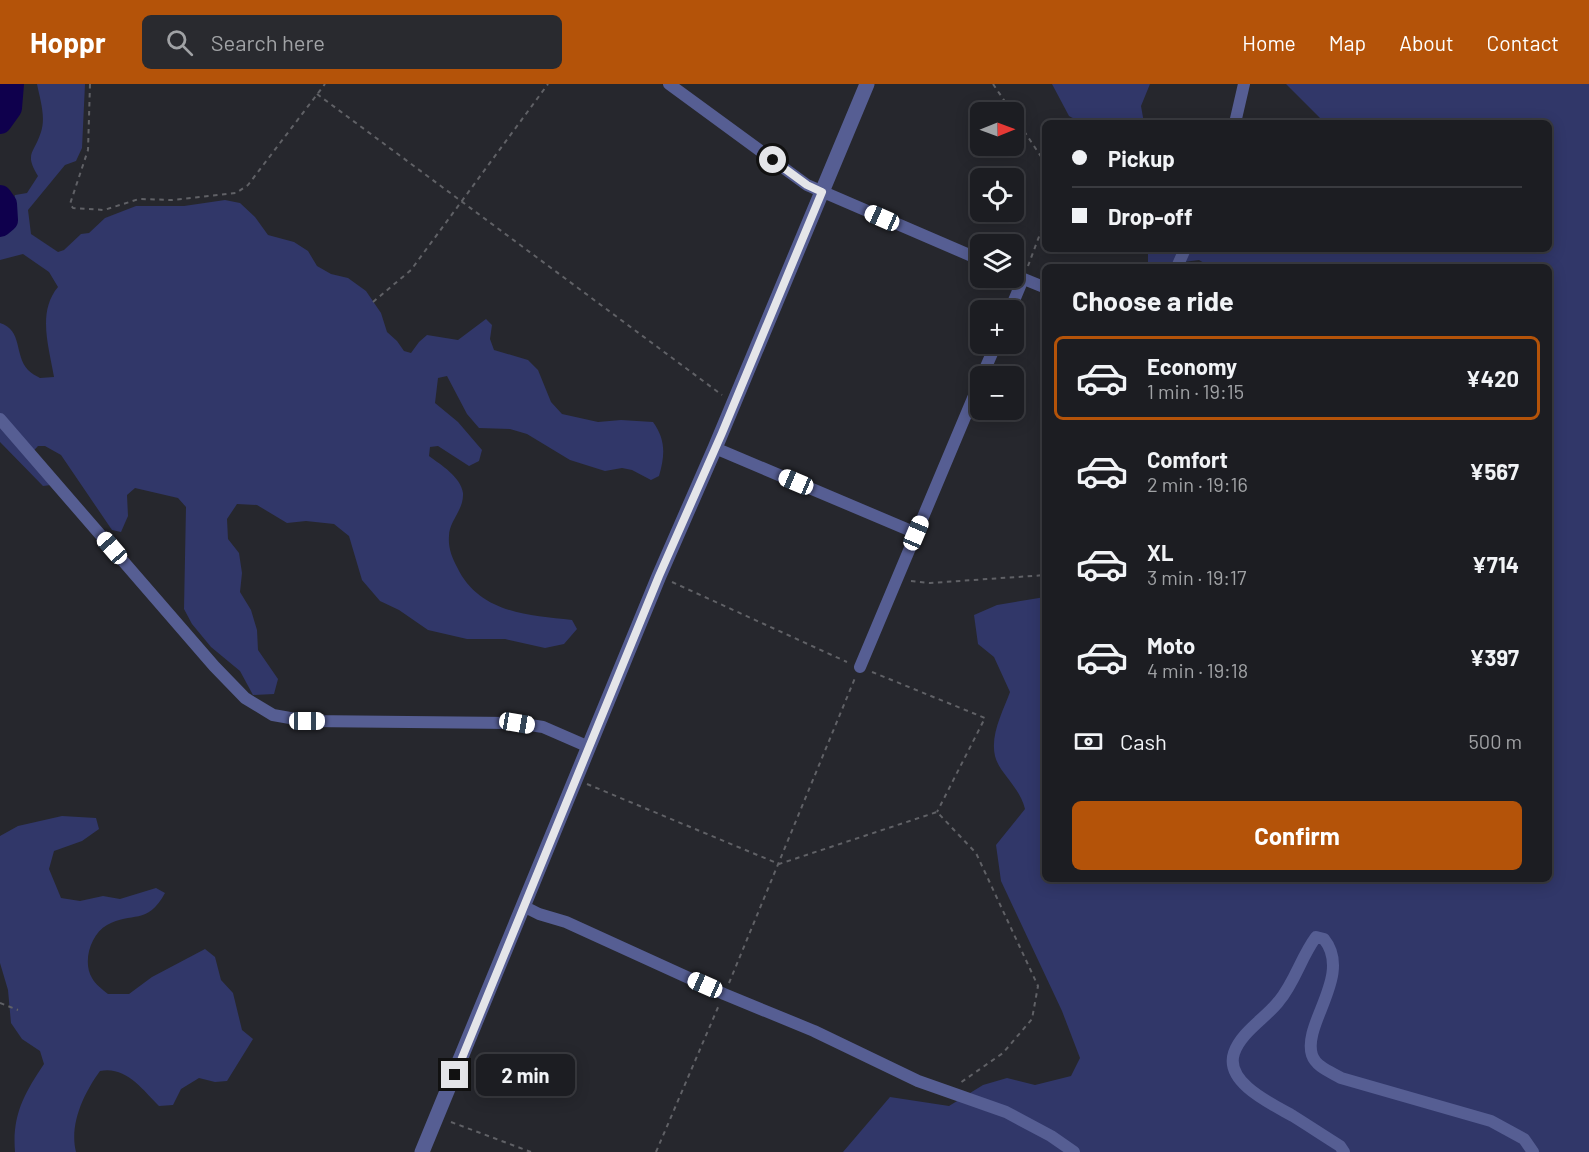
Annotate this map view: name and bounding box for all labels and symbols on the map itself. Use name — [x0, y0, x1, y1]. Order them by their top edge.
north arrow — [970, 102, 1024, 156]
route start — [759, 146, 786, 173]
car — [862, 202, 902, 234]
car — [776, 467, 816, 497]
car — [901, 513, 931, 553]
car — [93, 529, 131, 567]
car — [498, 711, 536, 735]
car — [289, 712, 325, 730]
car — [685, 969, 725, 1001]
callout: 2 min — [476, 1054, 575, 1096]
route end — [441, 1061, 468, 1088]

